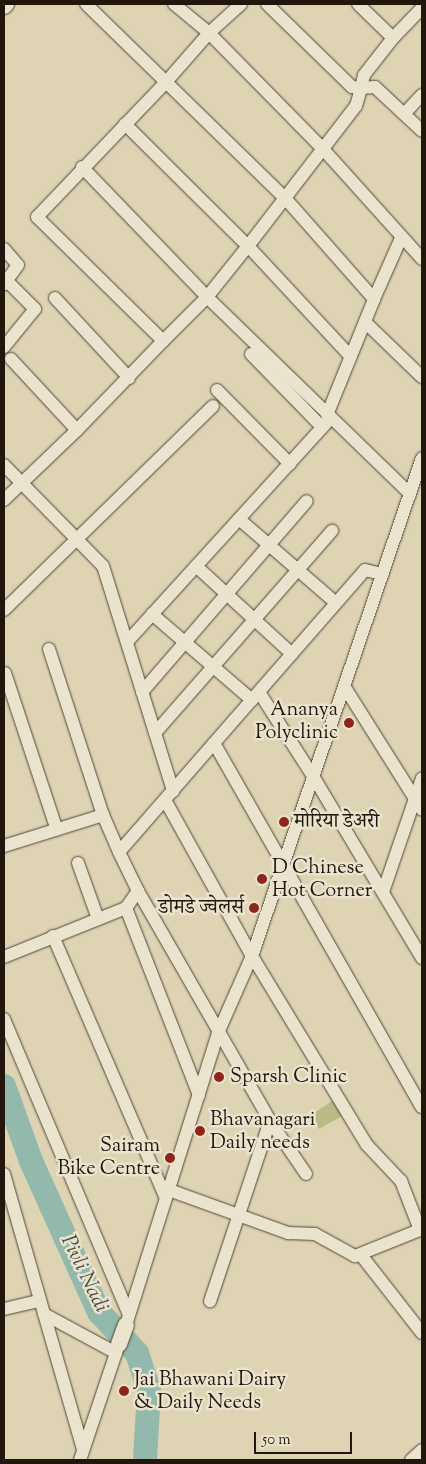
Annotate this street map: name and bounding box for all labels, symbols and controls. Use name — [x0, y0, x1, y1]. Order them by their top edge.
place label: Ananya Polyclinic — [255, 699, 338, 746]
marker: Ananya Polyclinic — [342, 716, 356, 730]
place label: मोरिया डेअरी — [294, 810, 379, 834]
marker: मोरिया डेअरी — [278, 816, 290, 828]
place label: D Chinese Hot Corner — [272, 856, 372, 903]
marker: D Chinese Hot Corner — [256, 873, 268, 885]
place label: डोमडे ज्वेलर्स — [158, 896, 244, 920]
marker: डोमडे ज्वेलर्स — [248, 902, 260, 914]
place label: Sparsh Clinic — [230, 1065, 347, 1089]
marker: Sparsh Clinic — [212, 1070, 226, 1084]
place label: Bhavanagari Daily needs — [210, 1108, 315, 1155]
marker: Bhavanagari Daily needs — [194, 1125, 206, 1137]
place label: Sairam Bike Centre — [57, 1134, 160, 1181]
marker: Sairam Bike Centre — [164, 1152, 176, 1164]
water label: Pivli Nadi — [55, 1231, 113, 1317]
place label: Jai Bhawani Dairy & Daily Needs — [134, 1368, 286, 1415]
marker: Jai Bhawani Dairy & Daily Needs — [118, 1385, 130, 1397]
scale bar — [256, 1422, 354, 1454]
text: 50 m — [262, 1430, 291, 1451]

